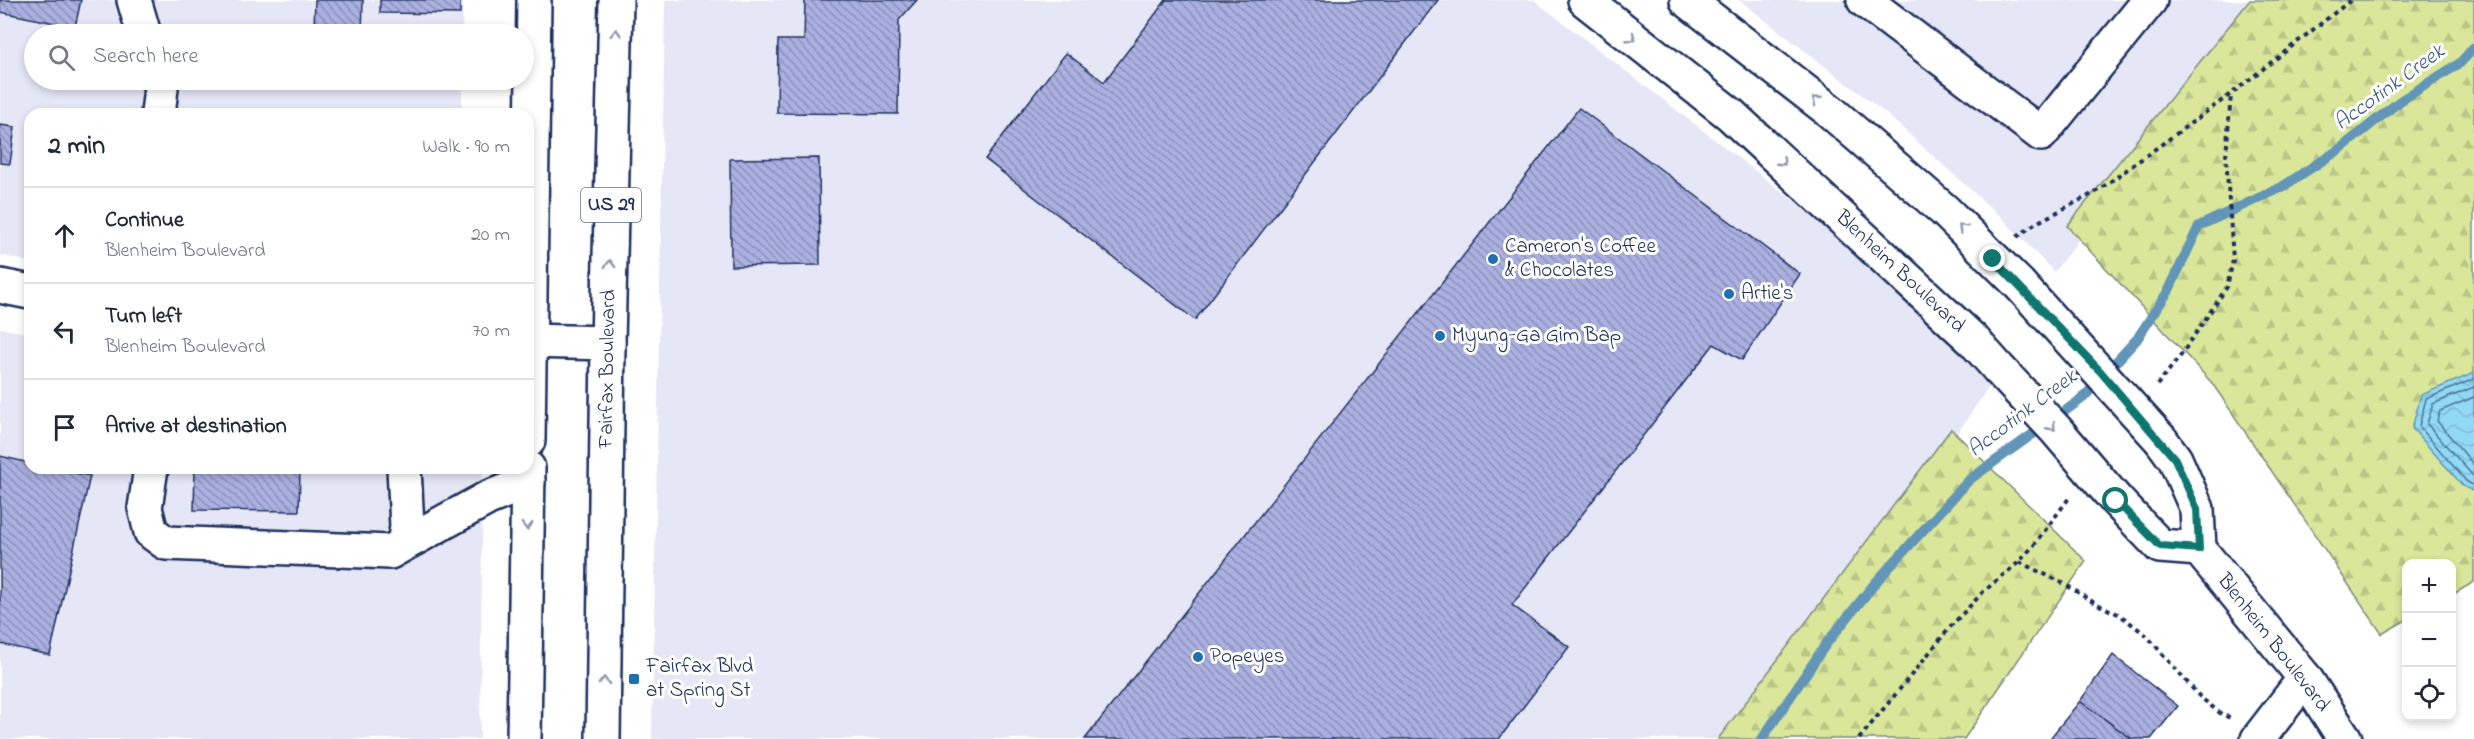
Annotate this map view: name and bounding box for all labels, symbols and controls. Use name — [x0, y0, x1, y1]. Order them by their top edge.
search box — [24, 24, 534, 90]
one-way arrow — [609, 29, 622, 38]
one-way arrow — [1626, 31, 1637, 42]
water label: Accotink Creek — [2328, 36, 2453, 139]
icon: search — [45, 41, 78, 74]
text: Search here — [93, 41, 198, 73]
one-way arrow — [1811, 96, 1822, 107]
text: 2 min — [48, 128, 105, 166]
text: Walk · 90 m — [422, 133, 510, 162]
one-way arrow — [1775, 155, 1786, 166]
road number: US 29 — [581, 188, 641, 222]
street label: Blenheim Boulevard — [1827, 203, 1972, 341]
text: Continue — [105, 205, 184, 237]
icon: ahead — [48, 219, 81, 252]
text: 20 m — [471, 221, 510, 250]
one-way arrow — [1959, 225, 1970, 236]
place label: Cameron's Coffee & Chocolates — [1505, 232, 1656, 286]
text: Blenheim Boulevard — [105, 237, 266, 266]
route end — [1979, 245, 2005, 271]
marker: Cameron's Coffee & Chocolates — [1486, 252, 1500, 266]
one-way arrow — [603, 259, 616, 268]
place label: Artie's — [1741, 279, 1794, 309]
marker: Artie's — [1722, 287, 1736, 301]
street label: Fairfax Boulevard — [592, 289, 624, 450]
text: Turn left — [105, 301, 182, 333]
icon: left — [48, 315, 81, 348]
text: 70 m — [473, 317, 510, 346]
place label: Myung-Ga Gim Bap — [1452, 321, 1621, 353]
marker: Myung-Ga Gim Bap — [1433, 329, 1447, 343]
text: Blenheim Boulevard — [105, 333, 266, 362]
water label: Accotink Creek — [1961, 361, 2086, 466]
icon: arrive — [48, 411, 81, 444]
text: Arrive at destination — [105, 411, 287, 443]
one-way arrow — [2045, 419, 2056, 430]
route start — [2102, 487, 2128, 513]
one-way arrow — [521, 522, 533, 531]
map controls — [2402, 559, 2456, 721]
button: + — [2402, 559, 2456, 613]
street label: Blenheim Boulevard — [2209, 567, 2337, 719]
button: − — [2402, 613, 2456, 667]
place label: Popeyes — [1210, 642, 1284, 674]
marker: Popeyes — [1191, 650, 1205, 664]
place label: Fairfax Blvd at Spring St — [645, 652, 753, 708]
button: locate — [2402, 667, 2456, 721]
marker: Fairfax Blvd at Spring St — [627, 672, 641, 686]
one-way arrow — [598, 676, 610, 685]

